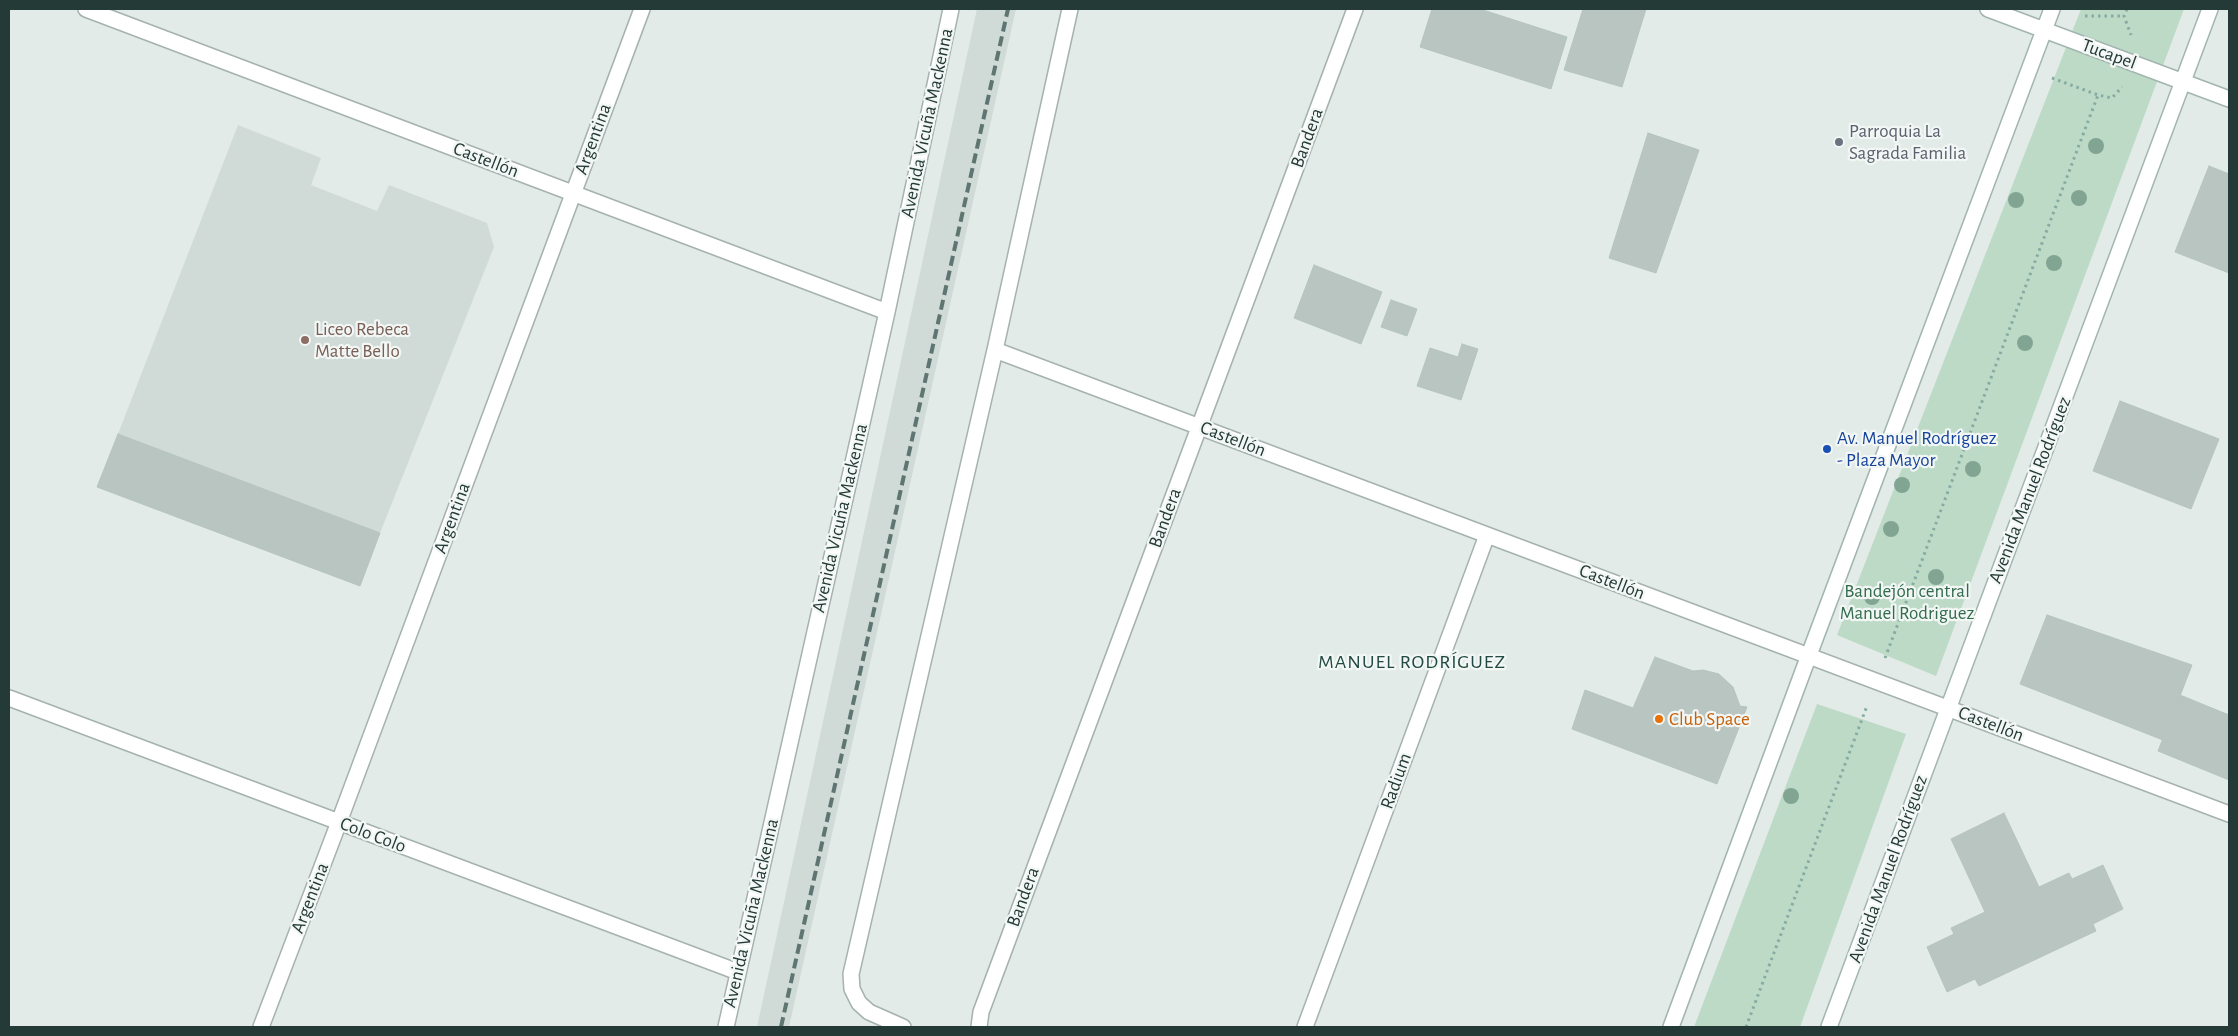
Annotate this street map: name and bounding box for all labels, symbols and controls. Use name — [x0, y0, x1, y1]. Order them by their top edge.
street label: Avenida Vicuña Mackenna — [896, 26, 958, 220]
street label: Tucapel — [2079, 34, 2139, 74]
street label: Argentina — [570, 100, 616, 178]
street label: Bandera — [1286, 105, 1328, 171]
place label: Parroquia La Sagrada Familia — [1849, 120, 1966, 164]
marker: Parroquia La Sagrada Familia — [1833, 136, 1845, 148]
street label: Castellón — [450, 137, 522, 183]
place label: Liceo Rebeca Matte Bello — [315, 318, 409, 362]
marker: Liceo Rebeca Matte Bello — [299, 334, 311, 346]
street label: Avenida Manuel Rodríguez — [1984, 393, 2076, 587]
street label: Castellón — [1197, 416, 1269, 462]
street label: Avenida Vicuña Mackenna — [807, 421, 873, 615]
place label: Av. Manuel Rodríguez - Plaza Mayor — [1837, 427, 1997, 471]
marker: Av. Manuel Rodríguez - Plaza Mayor — [1821, 443, 1833, 455]
street label: Argentina — [429, 479, 475, 557]
street label: Bandera — [1144, 485, 1186, 551]
street label: Castellón — [1576, 559, 1648, 605]
park label: Bandejón central Manuel Rodriguez — [1840, 580, 1974, 624]
district label: MANUEL RODRÍGUEZ — [1316, 650, 1508, 674]
street label: Castellón — [1955, 701, 2027, 747]
place label: Club Space — [1669, 708, 1750, 730]
marker: Club Space — [1653, 713, 1665, 725]
street label: Radium — [1375, 750, 1417, 812]
street label: Avenida Manuel Rodríguez — [1843, 772, 1933, 966]
street label: Colo Colo — [337, 812, 409, 858]
street label: Avenida Vicuña Mackenna — [718, 816, 784, 1010]
street label: Argentina — [286, 859, 334, 937]
street label: Bandera — [1002, 864, 1044, 930]

